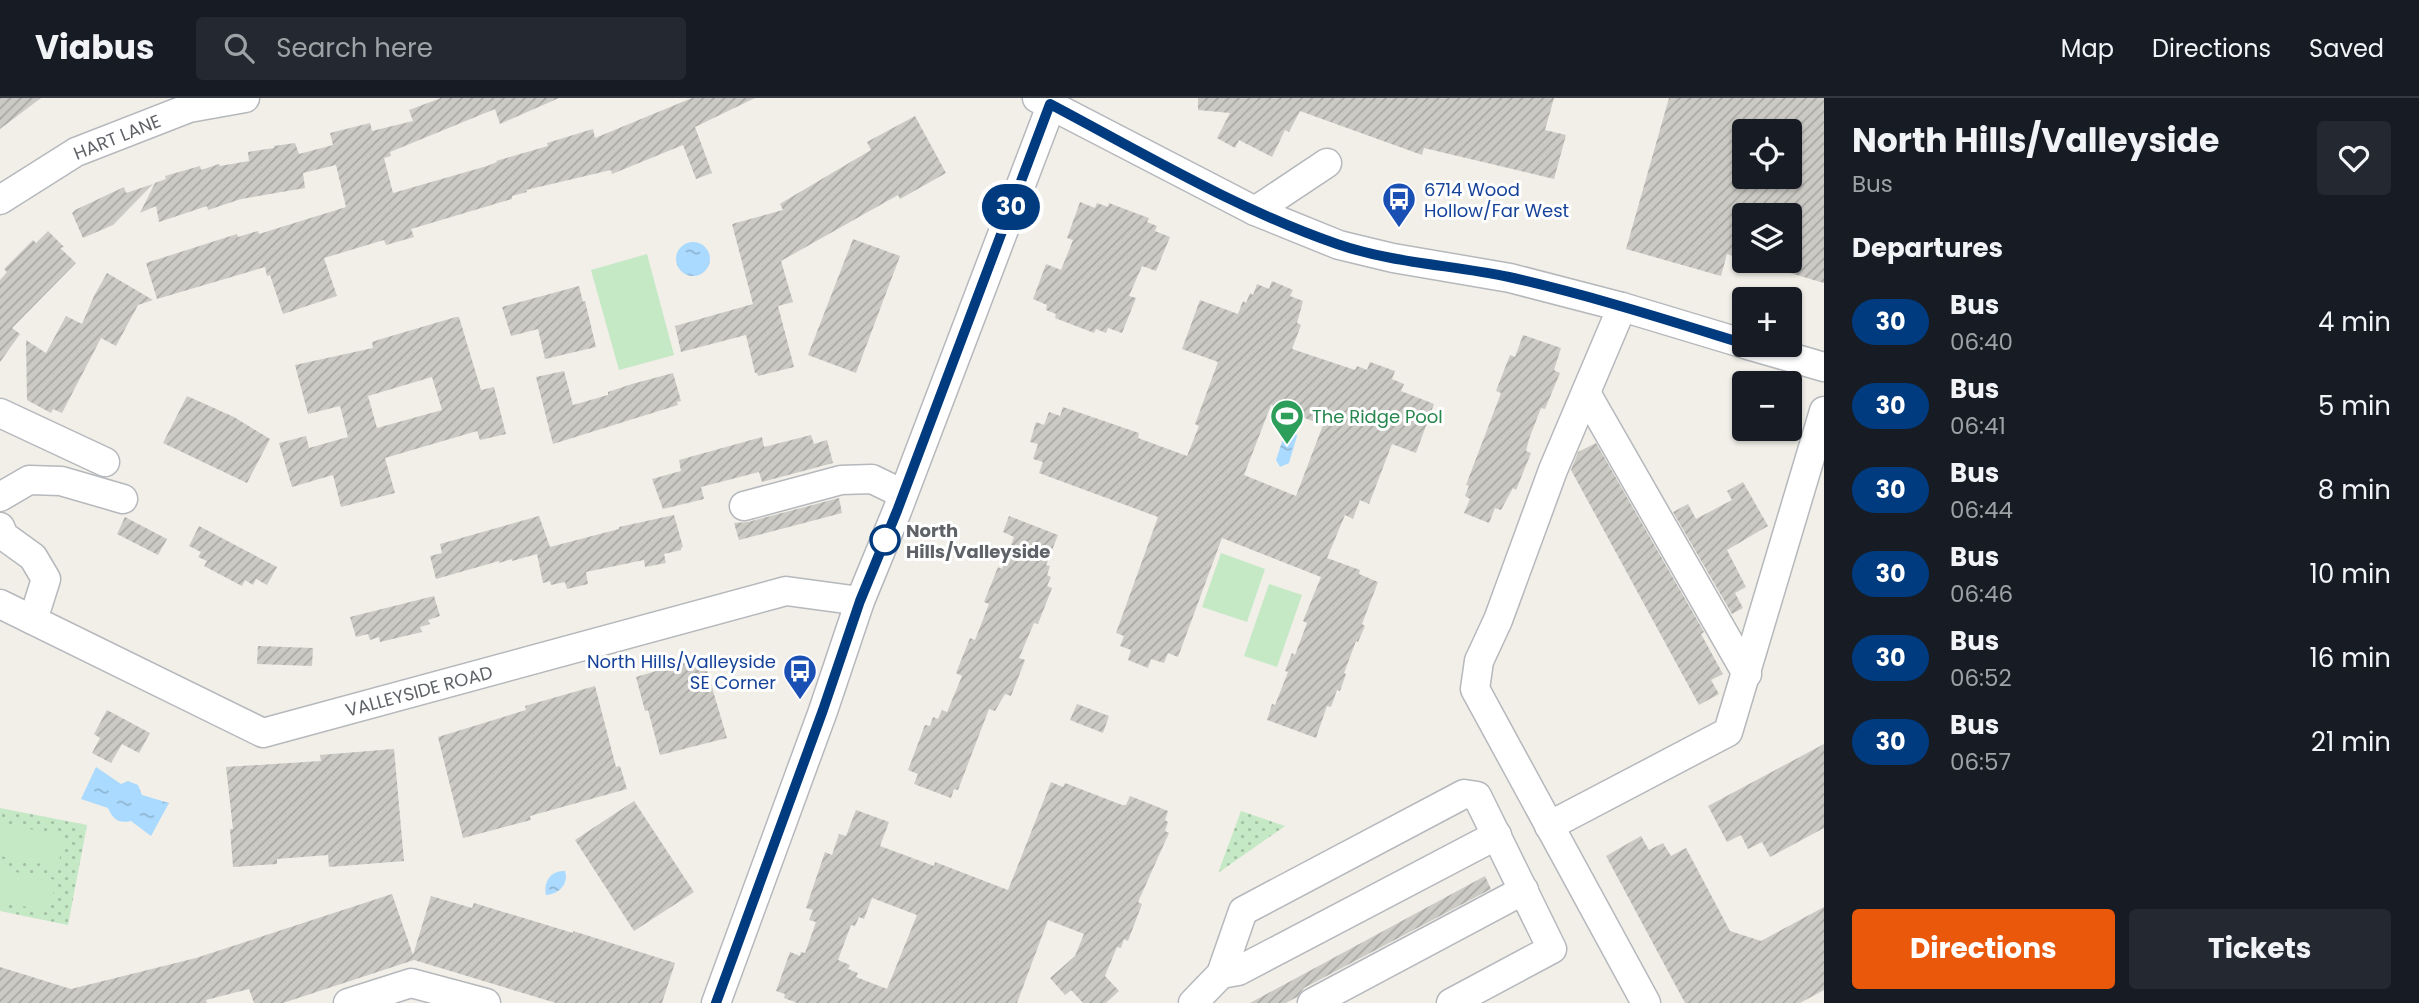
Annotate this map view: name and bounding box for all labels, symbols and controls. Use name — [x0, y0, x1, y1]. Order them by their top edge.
search box — [196, 17, 686, 80]
text: Viabus — [35, 24, 154, 71]
icon: search — [220, 29, 258, 67]
text: Search here — [276, 30, 433, 66]
text: Map — [2061, 32, 2114, 65]
text: Directions — [2152, 32, 2271, 65]
text: Saved — [2309, 32, 2384, 65]
street label: HART LANE — [70, 108, 164, 166]
text: North Hills/Valleyside — [1852, 117, 2219, 164]
map controls — [1732, 119, 1802, 441]
button: locate — [1732, 119, 1802, 189]
button: heart — [2317, 121, 2391, 195]
text: Bus — [1852, 168, 1893, 200]
place label: 6714 Wood Hollow/Far West — [1424, 177, 1569, 223]
bus stop icon: 6714 Wood Hollow/Far West — [1380, 180, 1418, 229]
line badge: 30 — [979, 184, 1042, 230]
text: 30 — [996, 190, 1026, 223]
button: layers — [1732, 203, 1802, 273]
text: Departures — [1852, 230, 2003, 266]
button: + — [1732, 287, 1802, 357]
text: Bus — [1950, 287, 1999, 323]
text: 4 min — [2318, 304, 2391, 340]
text: 30 — [1875, 305, 1906, 338]
text: 06:40 — [1950, 326, 2013, 358]
button: − — [1732, 371, 1802, 441]
text: Bus — [1950, 371, 1999, 407]
text: 5 min — [2318, 388, 2391, 424]
text: 30 — [1875, 389, 1906, 422]
sports icon: The Ridge Pool — [1268, 397, 1306, 446]
place label: The Ridge Pool — [1312, 404, 1443, 429]
text: 06:41 — [1950, 410, 2006, 442]
text: Bus — [1950, 455, 1999, 491]
text: 8 min — [2318, 472, 2391, 508]
text: 30 — [1875, 473, 1906, 506]
text: 06:44 — [1950, 494, 2013, 526]
place label: North Hills/Valleyside — [906, 518, 1050, 564]
marker: North Hills/Valleyside — [870, 525, 900, 555]
text: Bus — [1950, 539, 1999, 575]
text: 10 min — [2310, 556, 2391, 592]
text: 30 — [1875, 557, 1906, 590]
text: 06:46 — [1950, 578, 2013, 610]
text: Bus — [1950, 623, 1999, 659]
text: 16 min — [2309, 640, 2391, 676]
text: 30 — [1875, 641, 1906, 674]
place label: North Hills/Valleyside SE Corner — [587, 649, 776, 695]
bus stop icon: North Hills/Valleyside SE Corner — [781, 652, 819, 701]
street label: VALLEYSIDE ROAD — [343, 659, 495, 723]
text: 06:52 — [1950, 662, 2012, 694]
text: Bus — [1950, 707, 1999, 743]
text: 21 min — [2311, 724, 2391, 760]
text: 30 — [1875, 725, 1906, 758]
text: 06:57 — [1950, 746, 2011, 778]
button: Directions — [1852, 909, 2115, 989]
button: Tickets — [2129, 909, 2391, 989]

